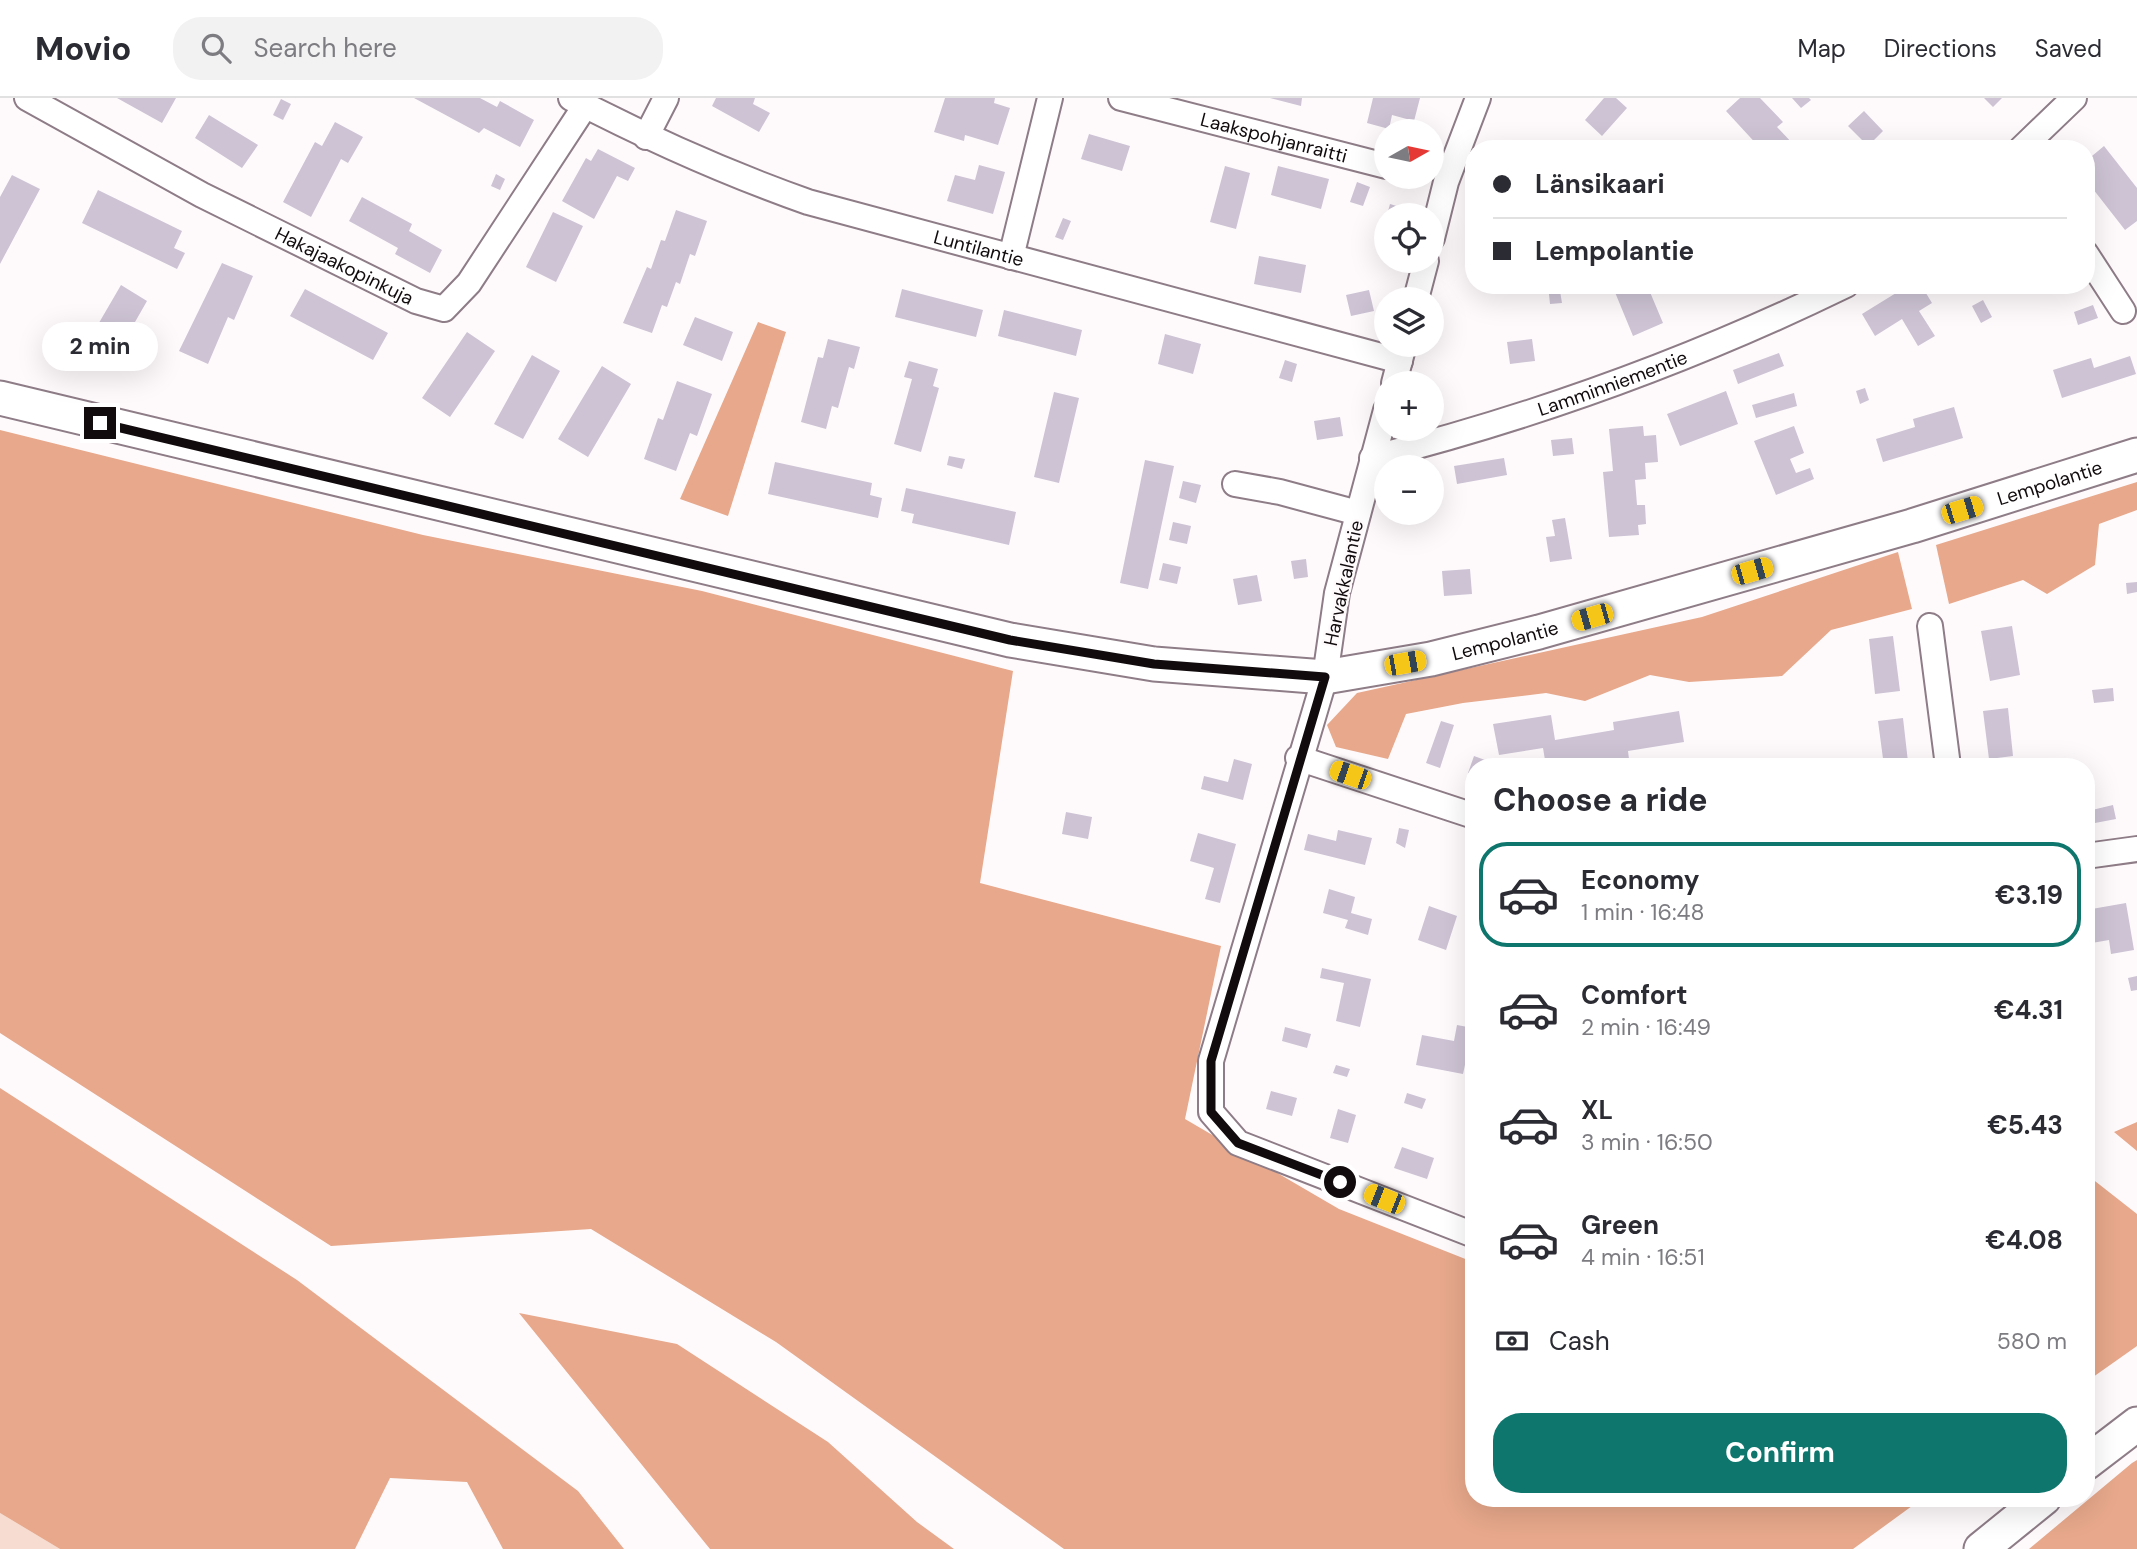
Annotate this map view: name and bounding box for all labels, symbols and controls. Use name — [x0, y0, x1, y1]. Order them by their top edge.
search box — [173, 17, 663, 80]
text: Movio — [35, 27, 131, 70]
icon: search — [197, 29, 235, 67]
text: Search here — [253, 31, 397, 65]
text: Map — [1798, 33, 1846, 64]
text: Directions — [1884, 33, 1997, 64]
text: Saved — [2035, 33, 2102, 64]
street label: Laakspohjanraitti — [1198, 107, 1350, 169]
north arrow — [1374, 119, 1444, 189]
map controls — [1374, 119, 1444, 525]
text: Länsikaari — [1535, 167, 1665, 201]
button: locate — [1374, 203, 1444, 273]
street label: Hakajaakopinkuja — [271, 221, 418, 311]
street label: Luntilantie — [931, 224, 1027, 272]
text: Lempolantie — [1535, 234, 1694, 268]
button: layers — [1374, 287, 1444, 357]
callout: 2 min — [42, 322, 158, 370]
text: 2 min — [70, 331, 130, 361]
street label: Lamminniementie — [1535, 345, 1691, 422]
button: + — [1374, 371, 1444, 441]
route end — [84, 407, 116, 439]
button: − — [1374, 455, 1444, 525]
street label: Lempolantie — [1994, 455, 2105, 511]
car — [1939, 494, 1986, 526]
street label: Harvakkalantie — [1318, 518, 1369, 648]
car — [1729, 555, 1776, 587]
car — [1569, 601, 1616, 633]
street label: Lempolantie — [1449, 615, 1561, 666]
car — [1383, 649, 1428, 677]
car — [1327, 758, 1374, 792]
text: Choose a ride — [1493, 779, 1708, 821]
icon: car — [1497, 863, 1560, 926]
text: Economy — [1581, 863, 1699, 897]
text: €3.19 — [1995, 878, 2063, 912]
text: 1 min · 16:48 — [1581, 897, 1705, 927]
icon: car — [1497, 978, 1560, 1041]
text: Comfort — [1581, 978, 1687, 1012]
text: €4.31 — [1994, 993, 2063, 1027]
text: 2 min · 16:49 — [1581, 1012, 1711, 1042]
icon: car — [1497, 1093, 1560, 1156]
text: XL — [1581, 1093, 1613, 1127]
text: €5.43 — [1987, 1108, 2063, 1142]
text: 3 min · 16:50 — [1581, 1127, 1713, 1157]
route start — [1324, 1166, 1356, 1198]
car — [1361, 1181, 1408, 1217]
icon: car — [1497, 1208, 1560, 1271]
text: Green — [1581, 1208, 1659, 1242]
text: €4.08 — [1985, 1223, 2063, 1257]
text: 4 min · 16:51 — [1581, 1242, 1705, 1272]
icon: cash — [1493, 1322, 1531, 1360]
text: Cash — [1549, 1324, 1610, 1358]
text: 580 m — [1997, 1326, 2067, 1356]
button: Confirm — [1493, 1413, 2067, 1493]

